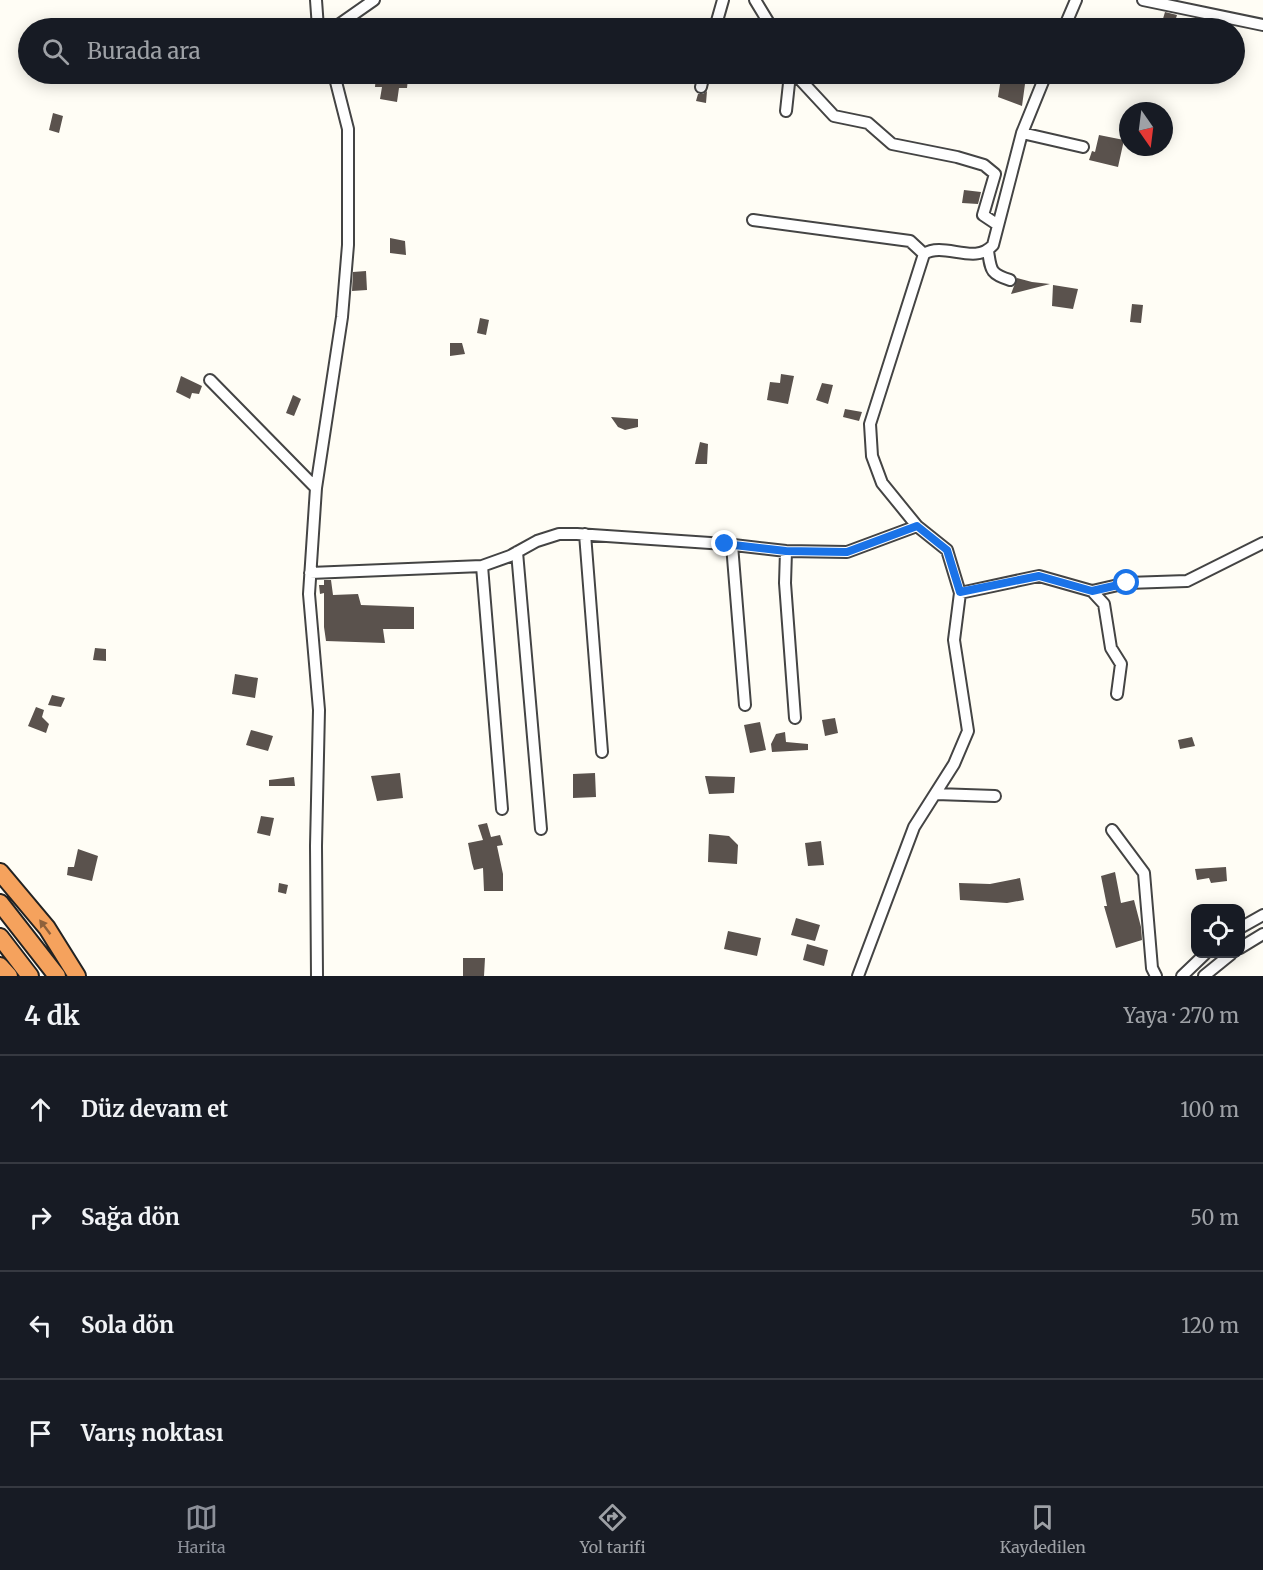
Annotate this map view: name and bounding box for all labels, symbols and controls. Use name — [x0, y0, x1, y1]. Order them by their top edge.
search box — [18, 18, 1245, 84]
icon: search — [39, 35, 72, 68]
text: Burada ara — [87, 37, 201, 65]
north arrow — [1119, 102, 1173, 156]
route end — [711, 530, 737, 556]
route start — [1113, 569, 1139, 595]
map controls — [1191, 904, 1245, 958]
button: locate — [1191, 904, 1245, 958]
one-way arrow — [40, 919, 52, 934]
text: 4 dk — [24, 999, 80, 1032]
text: Yaya · 270 m — [1124, 1003, 1239, 1028]
icon: ahead — [24, 1093, 57, 1126]
text: Düz devam et — [81, 1095, 228, 1123]
text: 100 m — [1180, 1097, 1239, 1122]
icon: right — [24, 1201, 57, 1234]
text: Sağa dön — [81, 1203, 180, 1231]
text: 50 m — [1190, 1205, 1239, 1230]
icon: left — [24, 1309, 57, 1342]
text: Sola dön — [81, 1311, 174, 1339]
text: 120 m — [1181, 1313, 1239, 1338]
icon: arrive — [24, 1417, 57, 1450]
text: Varış noktası — [81, 1419, 223, 1447]
tab: Harita — [177, 1501, 226, 1557]
tab: Yol tarifi — [580, 1501, 646, 1557]
tab: Kaydedilen — [1000, 1501, 1086, 1557]

